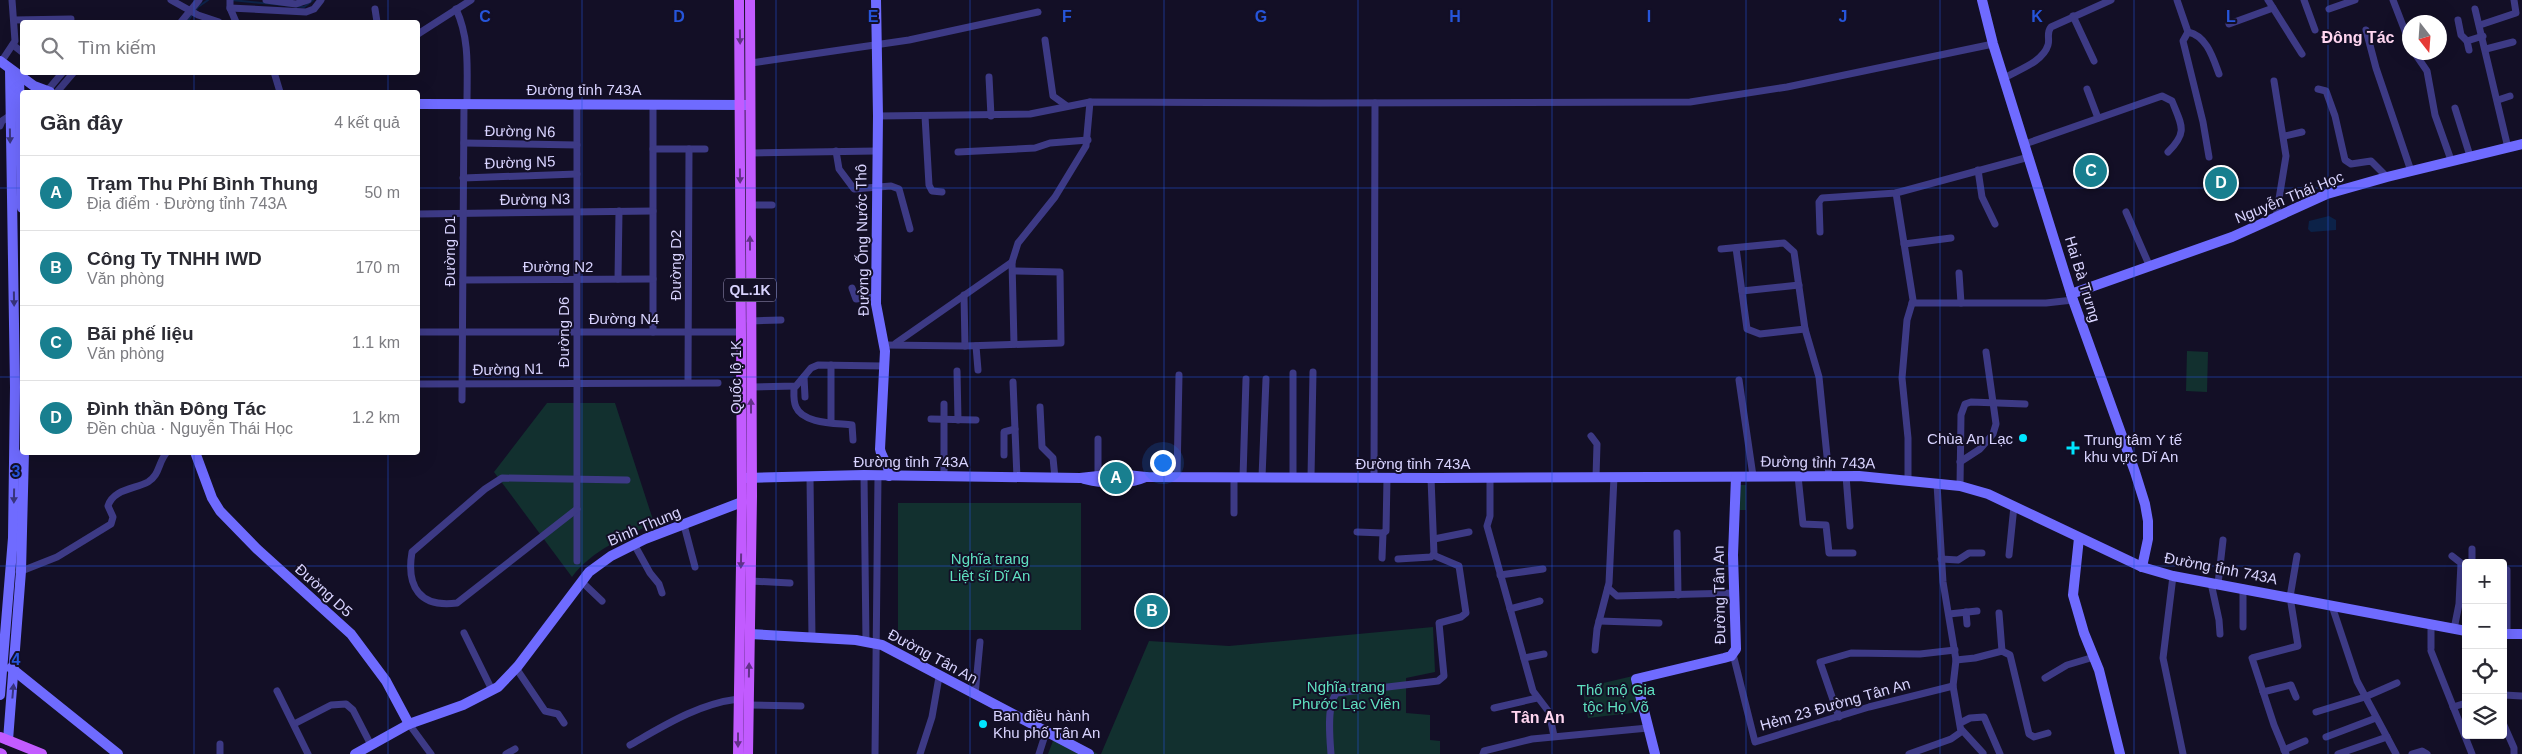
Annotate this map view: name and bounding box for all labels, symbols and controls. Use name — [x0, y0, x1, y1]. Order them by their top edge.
text: C — [479, 8, 491, 25]
text: D — [673, 8, 685, 25]
text: E — [868, 8, 879, 25]
text: F — [1062, 8, 1072, 25]
text: G — [1255, 8, 1267, 25]
text: H — [1449, 8, 1461, 25]
text: I — [1647, 8, 1651, 25]
text: J — [1839, 8, 1847, 25]
text: K — [2031, 8, 2043, 25]
text: L — [2226, 8, 2236, 25]
north arrow — [2402, 15, 2447, 60]
search box — [20, 20, 420, 75]
district label: Đông Tác — [2322, 29, 2395, 46]
one-way arrow — [736, 30, 744, 46]
icon: search — [38, 34, 66, 62]
text: Tìm kiếm — [78, 37, 156, 58]
street label: Đường tỉnh 743A — [527, 81, 641, 98]
text: Gần đây — [40, 111, 123, 134]
text: 4 kết quả — [334, 114, 400, 131]
street label: Đường N6 — [484, 122, 556, 140]
one-way arrow — [6, 128, 14, 144]
street label: Đường N5 — [484, 152, 556, 172]
pin: C — [2075, 152, 2107, 190]
street label: Đường Ống Nước Thô — [852, 164, 872, 316]
pin: D — [2205, 164, 2237, 202]
street label: Nguyễn Thái Học — [2232, 167, 2346, 227]
one-way arrow — [736, 169, 744, 185]
text: Trạm Thu Phí Bình Thung — [87, 173, 318, 194]
text: A — [50, 184, 62, 201]
text: 50 m — [364, 184, 400, 201]
street label: Đường N3 — [499, 190, 571, 208]
text: Địa điểm · Đường tỉnh 743A — [87, 195, 287, 212]
street label: Đường D1 — [441, 216, 458, 286]
street label: Đường D2 — [667, 230, 684, 300]
street label: Hai Bà Trưng — [2062, 234, 2104, 324]
one-way arrow — [746, 235, 754, 251]
text: Công Ty TNHH IWD — [87, 248, 262, 269]
street label: Đường N2 — [523, 258, 593, 275]
text: B — [50, 259, 62, 276]
text: 170 m — [356, 259, 400, 276]
text: Văn phòng — [87, 270, 164, 287]
road number: QL.1K — [724, 278, 776, 302]
one-way arrow — [10, 291, 18, 307]
street label: Đường D6 — [555, 297, 572, 367]
street label: Đường N4 — [589, 310, 659, 327]
text: Bãi phế liệu — [87, 323, 194, 344]
text: C — [50, 334, 62, 351]
text: 1.1 km — [352, 334, 400, 351]
street label: Quốc lộ 1K — [727, 340, 744, 414]
text: Văn phòng — [87, 345, 164, 362]
street label: Đường N1 — [472, 360, 544, 378]
one-way arrow — [746, 397, 754, 413]
text: Đình thần Đông Tác — [87, 398, 266, 419]
text: D — [50, 409, 62, 426]
text: 1.2 km — [352, 409, 400, 426]
text: Đền chùa · Nguyễn Thái Học — [87, 420, 293, 437]
place label: Chùa An Lạc — [1927, 430, 2013, 447]
place label: Trung tâm Y tế khu vực Dĩ An — [2084, 431, 2183, 465]
marker: Chùa An Lạc — [2017, 432, 2029, 444]
marker: Trung tâm Y tế khu vực Dĩ An — [2066, 441, 2080, 455]
your location — [1150, 450, 1176, 476]
street label: Đường tỉnh 743A — [1760, 452, 1876, 472]
street label: Đường tỉnh 743A — [854, 453, 968, 470]
street label: Đường tỉnh 743A — [1356, 455, 1470, 472]
pin: A — [1100, 459, 1132, 497]
text: 3 — [12, 463, 21, 480]
one-way arrow — [9, 488, 17, 504]
street label: Bình Thung — [605, 503, 683, 549]
street label: Đường Tân An — [1710, 545, 1728, 645]
street label: Đường tỉnh 743A — [2163, 549, 2279, 587]
park label: Nghĩa trang Liệt sĩ Dĩ An — [950, 550, 1030, 584]
one-way arrow — [737, 553, 745, 569]
map controls — [2462, 559, 2507, 739]
button: + — [2462, 559, 2507, 604]
street label: Đường D5 — [292, 560, 356, 620]
pin: B — [1136, 592, 1168, 630]
button: − — [2462, 604, 2507, 649]
street label: Đường Tân An — [885, 625, 981, 687]
button: locate — [2462, 649, 2507, 694]
text: 4 — [12, 651, 21, 668]
one-way arrow — [745, 662, 753, 678]
street label: Hẻm 23 Đường Tân An — [1758, 674, 1912, 734]
park label: Nghĩa trang Phước Lạc Viên — [1292, 678, 1400, 712]
park label: Thổ mộ Gia tộc Họ Võ — [1577, 681, 1656, 715]
one-way arrow — [9, 683, 17, 699]
button: layers — [2462, 694, 2507, 739]
place label: Ban điều hành Khu phố Tân An — [993, 707, 1100, 741]
district label: Tân An — [1511, 709, 1565, 726]
marker: Ban điều hành Khu phố Tân An — [977, 718, 989, 730]
one-way arrow — [734, 733, 742, 749]

